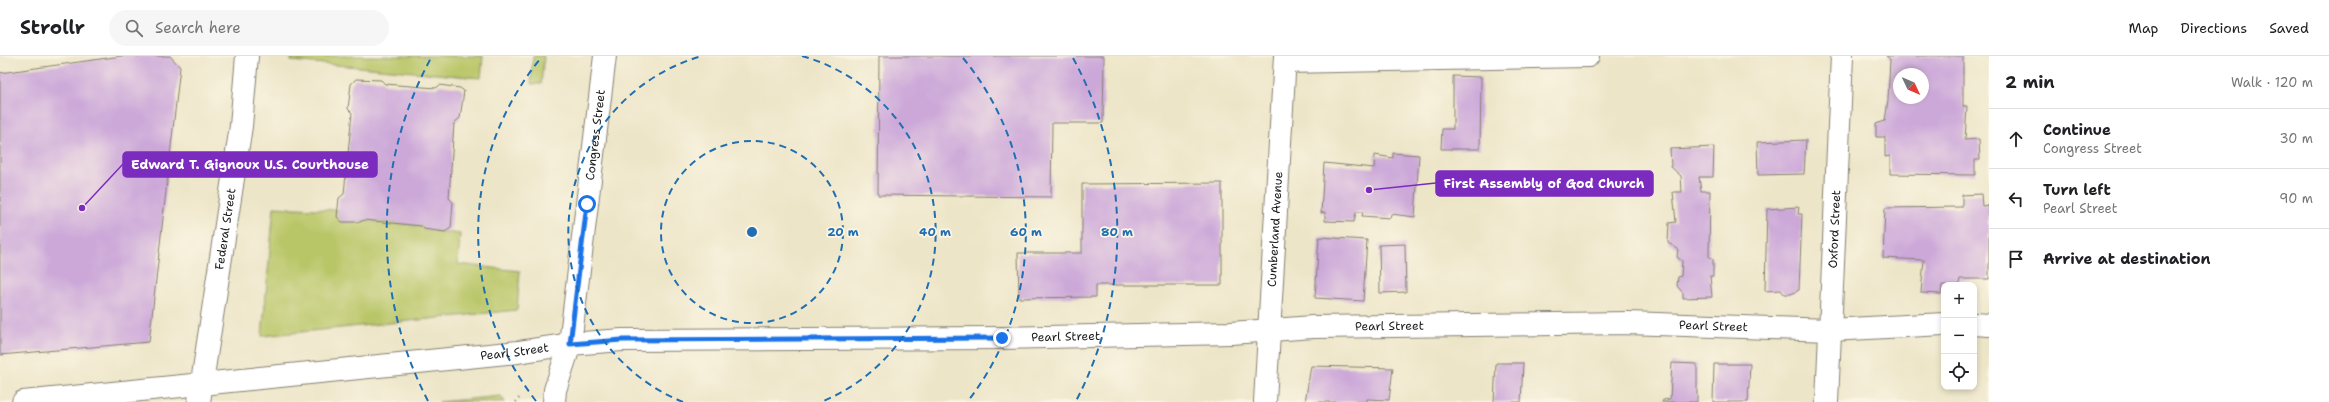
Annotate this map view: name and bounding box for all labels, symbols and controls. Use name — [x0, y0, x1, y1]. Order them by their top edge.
search box — [109, 10, 389, 46]
text: Strollr — [20, 15, 85, 40]
icon: search — [123, 17, 145, 39]
text: Search here — [155, 18, 241, 38]
text: Map — [2129, 19, 2159, 37]
text: Directions — [2181, 19, 2247, 37]
text: Saved — [2269, 19, 2309, 37]
north arrow — [1893, 68, 1929, 104]
text: 2 min — [2005, 71, 2055, 93]
text: Walk · 120 m — [2231, 74, 2313, 91]
street label: Congress Street — [582, 89, 609, 181]
text: Continue — [2043, 120, 2111, 140]
icon: ahead — [2005, 128, 2027, 150]
text: 30 m — [2279, 130, 2313, 147]
text: Congress Street — [2043, 140, 2142, 157]
callout: Edward T. Gignoux U.S. Courthouse — [123, 152, 377, 177]
text: Edward T. Gignoux U.S. Courthouse — [131, 156, 369, 173]
street label: Cumberland Avenue — [1264, 171, 1286, 287]
callout: First Assembly of God Church — [1436, 171, 1653, 196]
text: First Assembly of God Church — [1444, 175, 1645, 192]
text: Turn left — [2043, 180, 2111, 200]
street label: Federal Street — [211, 187, 239, 271]
icon: left — [2005, 188, 2027, 210]
street label: Oxford Street — [1825, 190, 1844, 269]
text: 90 m — [2279, 190, 2313, 207]
route start — [578, 195, 596, 213]
text: Pearl Street — [2043, 200, 2118, 217]
text: 20 m — [827, 224, 859, 240]
text: 40 m — [919, 224, 951, 240]
text: 60 m — [1010, 224, 1042, 240]
text: 80 m — [1101, 224, 1133, 240]
centre of rings — [745, 225, 759, 239]
icon: arrive — [2005, 248, 2027, 270]
text: Arrive at destination — [2043, 249, 2211, 269]
map controls — [1941, 282, 1977, 390]
button: + — [1941, 282, 1977, 318]
street label: Pearl Street — [1679, 317, 1748, 335]
street label: Pearl Street — [1355, 318, 1424, 334]
button: − — [1941, 318, 1977, 354]
street label: Pearl Street — [1031, 328, 1100, 345]
route end — [993, 329, 1011, 347]
street label: Pearl Street — [479, 339, 550, 364]
button: locate — [1941, 354, 1977, 390]

